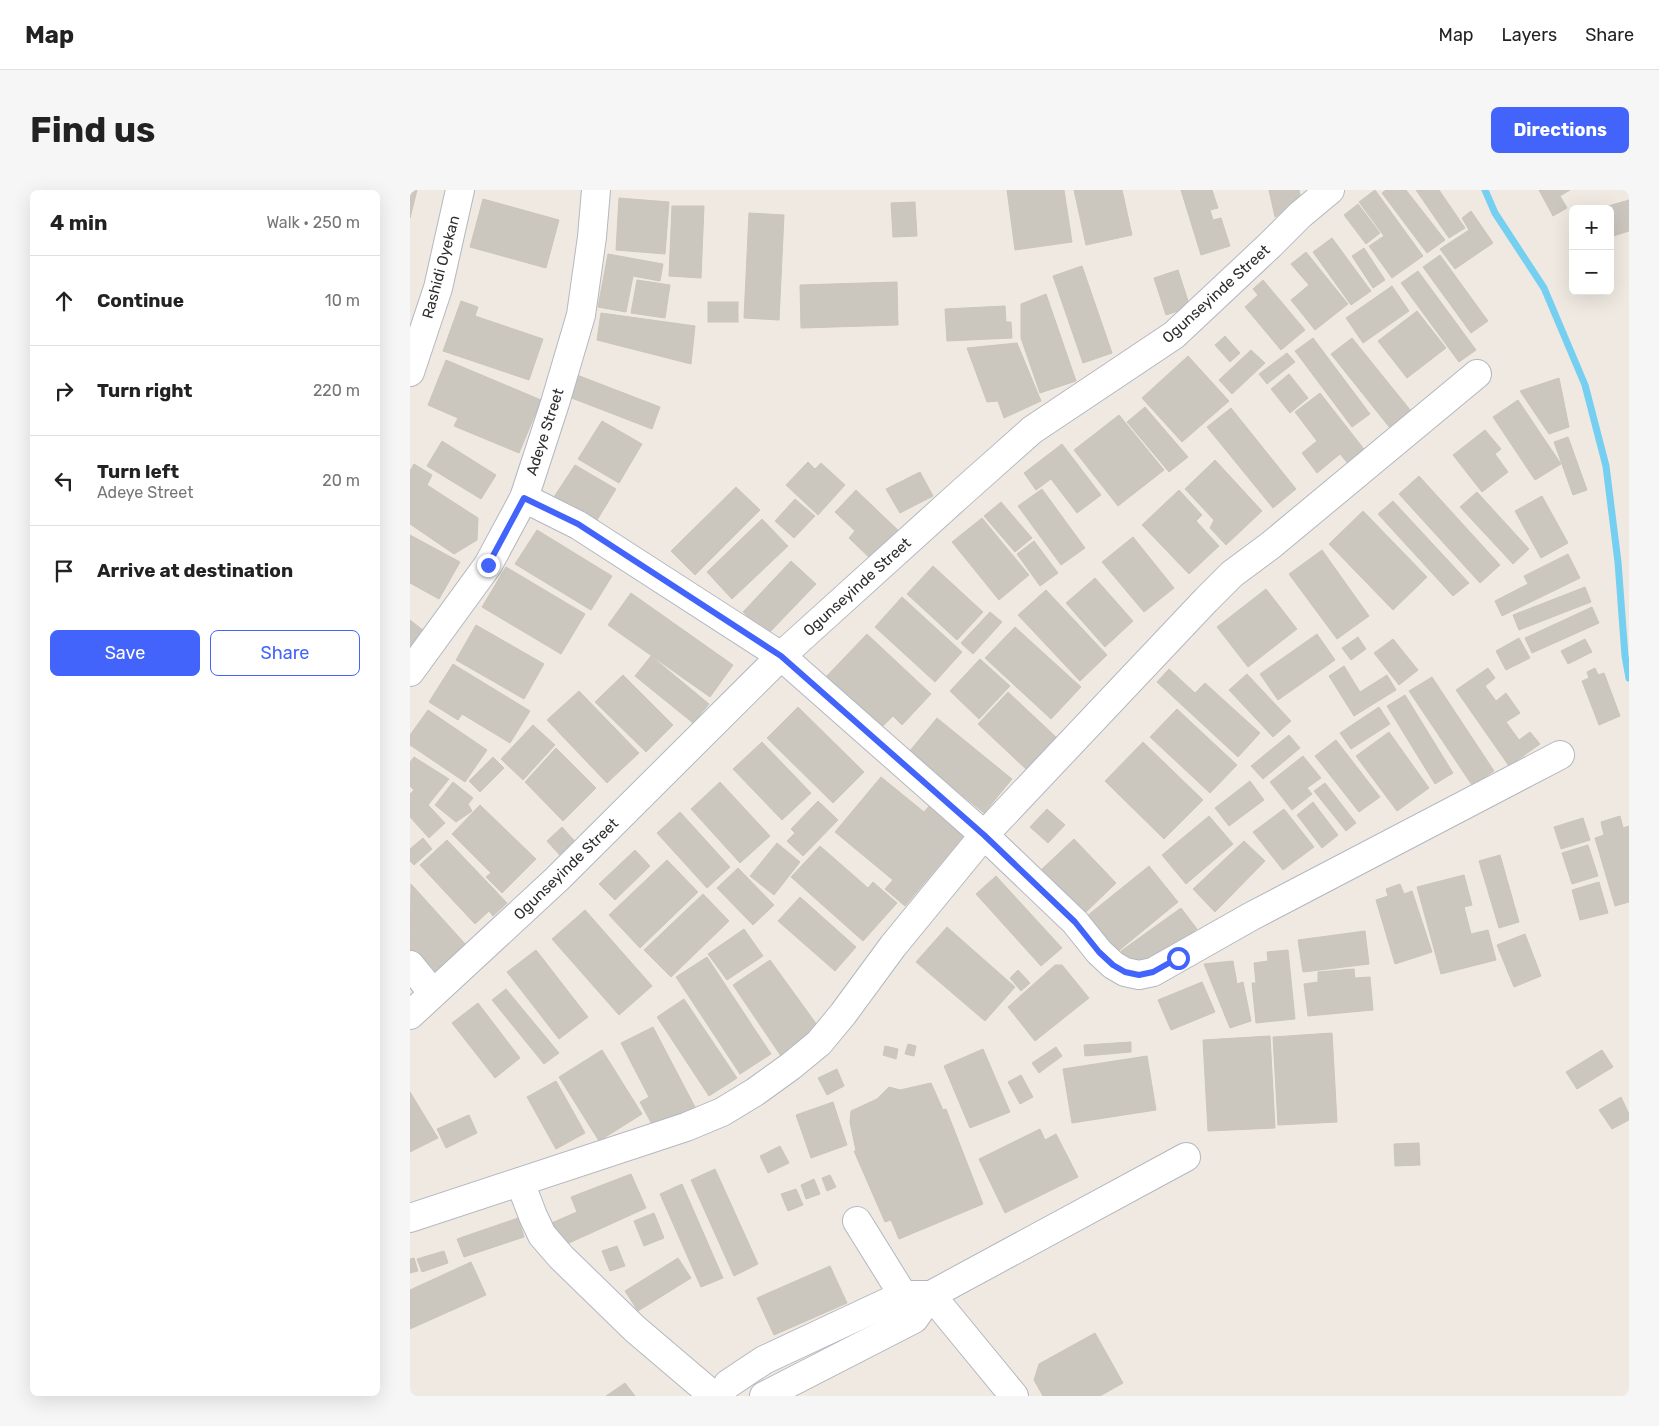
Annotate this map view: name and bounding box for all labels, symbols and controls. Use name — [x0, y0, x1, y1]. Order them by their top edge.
text: Map — [25, 21, 74, 49]
text: Map — [1439, 24, 1474, 46]
text: Layers — [1502, 24, 1557, 46]
text: Share — [1585, 24, 1634, 46]
button: Directions — [1491, 107, 1629, 153]
text: Find us — [30, 109, 155, 151]
map controls — [1569, 205, 1614, 295]
button: + — [1569, 205, 1614, 250]
text: 4 min — [50, 210, 108, 235]
text: Walk · 250 m — [266, 213, 360, 232]
street label: Rashidi Oyekan — [419, 213, 463, 321]
street label: Ogunseyinde Street — [1159, 241, 1274, 347]
button: − — [1569, 250, 1614, 295]
icon: ahead — [50, 287, 78, 315]
text: Continue — [97, 289, 184, 312]
text: 10 m — [325, 291, 360, 310]
icon: right — [50, 377, 78, 405]
text: Turn right — [97, 379, 192, 402]
text: 220 m — [313, 381, 360, 400]
street label: Adeye Street — [522, 386, 568, 478]
text: Turn left — [97, 460, 179, 483]
icon: left — [50, 467, 78, 495]
text: 20 m — [322, 471, 360, 490]
text: Adeye Street — [97, 483, 193, 502]
street label: Ogunseyinde Street — [800, 534, 915, 640]
route end — [477, 554, 500, 577]
icon: arrive — [50, 557, 78, 585]
text: Arrive at destination — [97, 559, 293, 582]
button: Save — [50, 630, 200, 676]
button: Share — [210, 630, 360, 676]
street label: Ogunseyinde Street — [510, 814, 622, 924]
route start — [1167, 947, 1190, 970]

